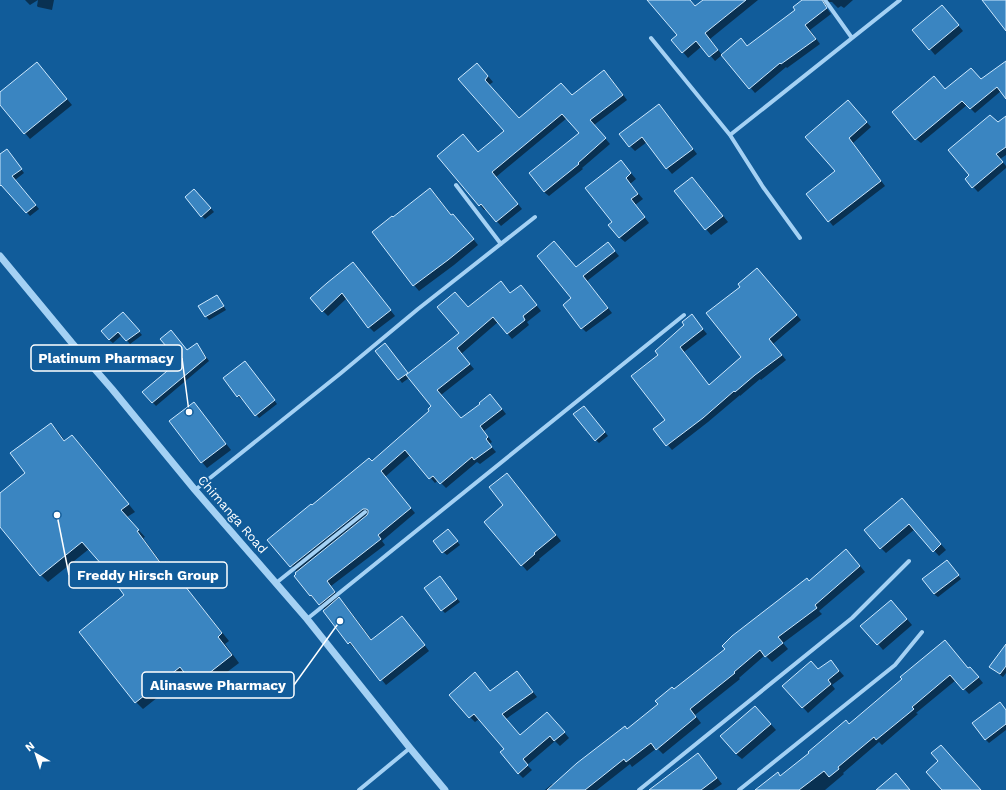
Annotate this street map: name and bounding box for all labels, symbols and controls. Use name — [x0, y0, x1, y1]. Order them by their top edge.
callout: Platinum Pharmacy — [31, 345, 182, 371]
text: Platinum Pharmacy — [38, 350, 174, 366]
street label: Chimanga Road — [195, 472, 271, 556]
callout: Freddy Hirsch Group — [69, 562, 227, 588]
text: Freddy Hirsch Group — [77, 567, 219, 583]
callout: Alinaswe Pharmacy — [142, 672, 294, 698]
text: Alinaswe Pharmacy — [150, 677, 286, 693]
north arrow — [16, 734, 56, 774]
text: N — [23, 739, 37, 754]

